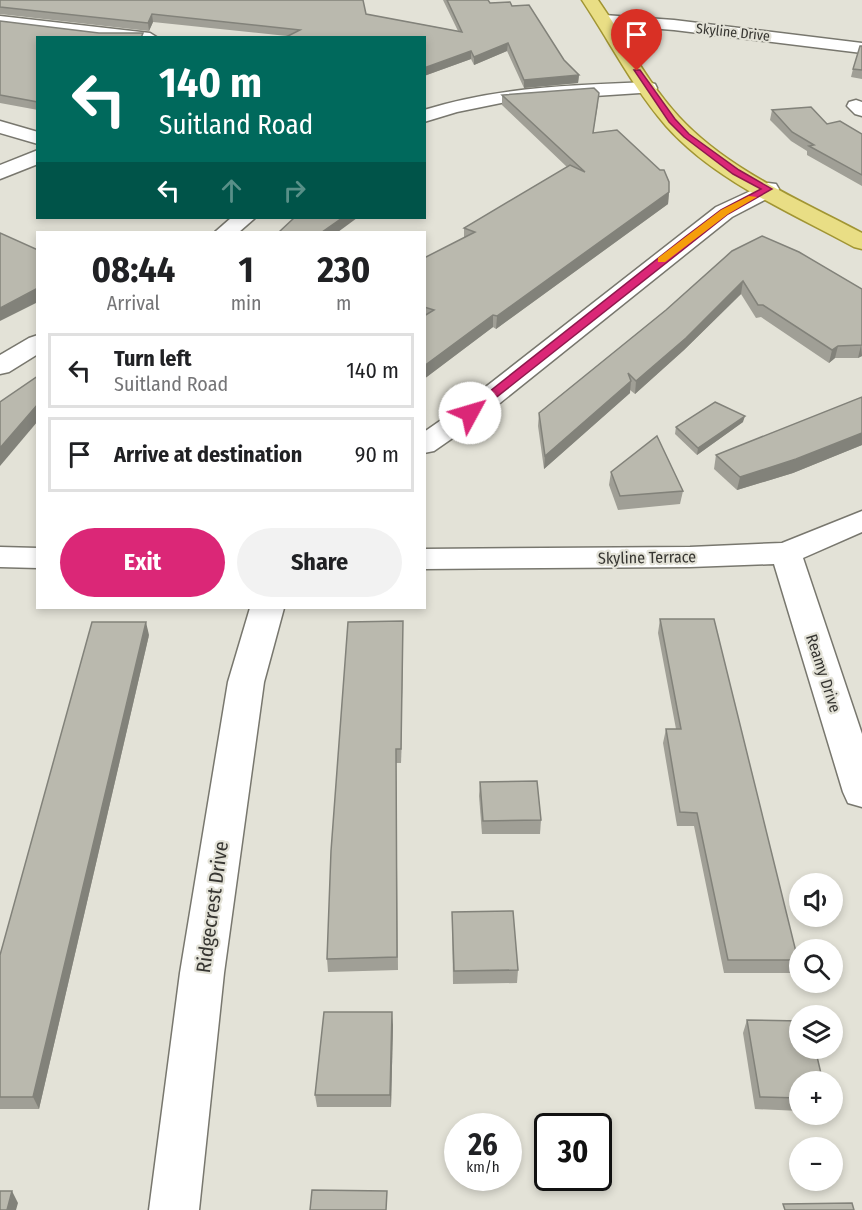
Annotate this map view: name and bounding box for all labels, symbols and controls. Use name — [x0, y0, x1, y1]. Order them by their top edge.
pin — [611, 9, 662, 71]
icon: arrive — [620, 18, 653, 51]
street label: Skyline Drive — [695, 20, 771, 45]
text: 140 m — [159, 58, 262, 108]
icon: left — [60, 60, 138, 138]
text: Suitland Road — [159, 109, 313, 141]
icon: left — [152, 174, 185, 207]
icon: ahead — [215, 174, 248, 207]
icon: right — [278, 174, 311, 207]
text: 08:44 — [91, 248, 175, 292]
text: 1 — [239, 248, 254, 292]
text: 230 — [317, 248, 370, 292]
text: Arrival — [107, 291, 160, 315]
text: min — [231, 291, 262, 315]
text: m — [336, 291, 352, 315]
text: Turn left — [114, 345, 192, 372]
icon: left — [63, 354, 96, 387]
text: 140 m — [346, 357, 399, 384]
text: Suitland Road — [114, 372, 228, 396]
position arrow — [438, 381, 502, 445]
icon: arrive — [63, 438, 96, 471]
text: Arrive at destination — [114, 441, 302, 468]
text: 90 m — [355, 441, 399, 468]
button: Exit — [60, 528, 225, 597]
button: Share — [237, 528, 402, 597]
street label: Skyline Terrace — [598, 547, 696, 568]
street label: Reamy Drive — [802, 632, 845, 715]
street label: Ridgecrest Drive — [191, 840, 233, 974]
map controls — [789, 873, 843, 1191]
button: sound — [789, 873, 843, 927]
button: search — [789, 939, 843, 993]
button: layers — [789, 1005, 843, 1059]
button: + — [789, 1071, 843, 1125]
speed limit sign: 30 — [534, 1113, 612, 1191]
text: 26 — [468, 1127, 498, 1163]
button: − — [789, 1137, 843, 1191]
text: km/h — [466, 1158, 500, 1176]

